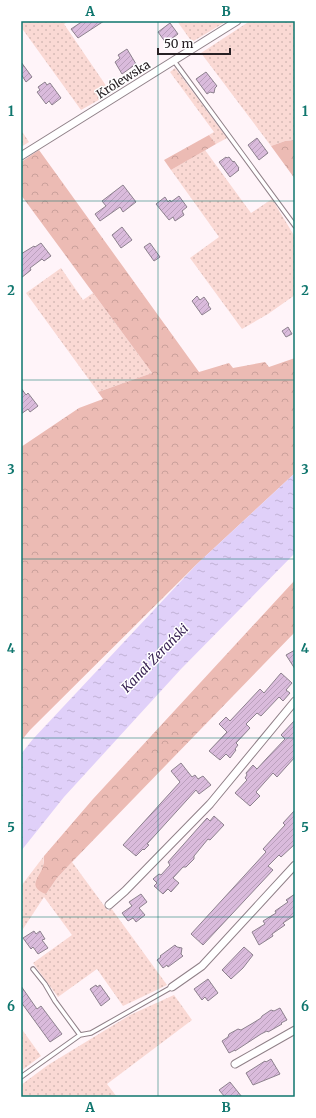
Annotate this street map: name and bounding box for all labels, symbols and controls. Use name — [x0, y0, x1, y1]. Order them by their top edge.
text: A — [84, 3, 95, 20]
text: B — [221, 3, 231, 20]
scale bar — [158, 30, 230, 56]
text: 50 m — [164, 36, 193, 51]
street label: Królewska — [93, 56, 153, 101]
text: 1 — [8, 103, 14, 120]
text: 1 — [302, 103, 308, 120]
text: 2 — [7, 282, 15, 299]
text: 2 — [301, 282, 309, 299]
text: 3 — [7, 461, 15, 478]
text: 3 — [301, 461, 309, 478]
water label: Kanał Żerański — [117, 620, 192, 697]
text: 4 — [7, 640, 16, 657]
text: 4 — [301, 640, 310, 657]
text: 5 — [7, 819, 15, 836]
text: 5 — [301, 819, 309, 836]
text: 6 — [7, 998, 15, 1015]
text: 6 — [301, 998, 309, 1015]
text: A — [84, 1099, 95, 1116]
text: B — [221, 1099, 231, 1116]

